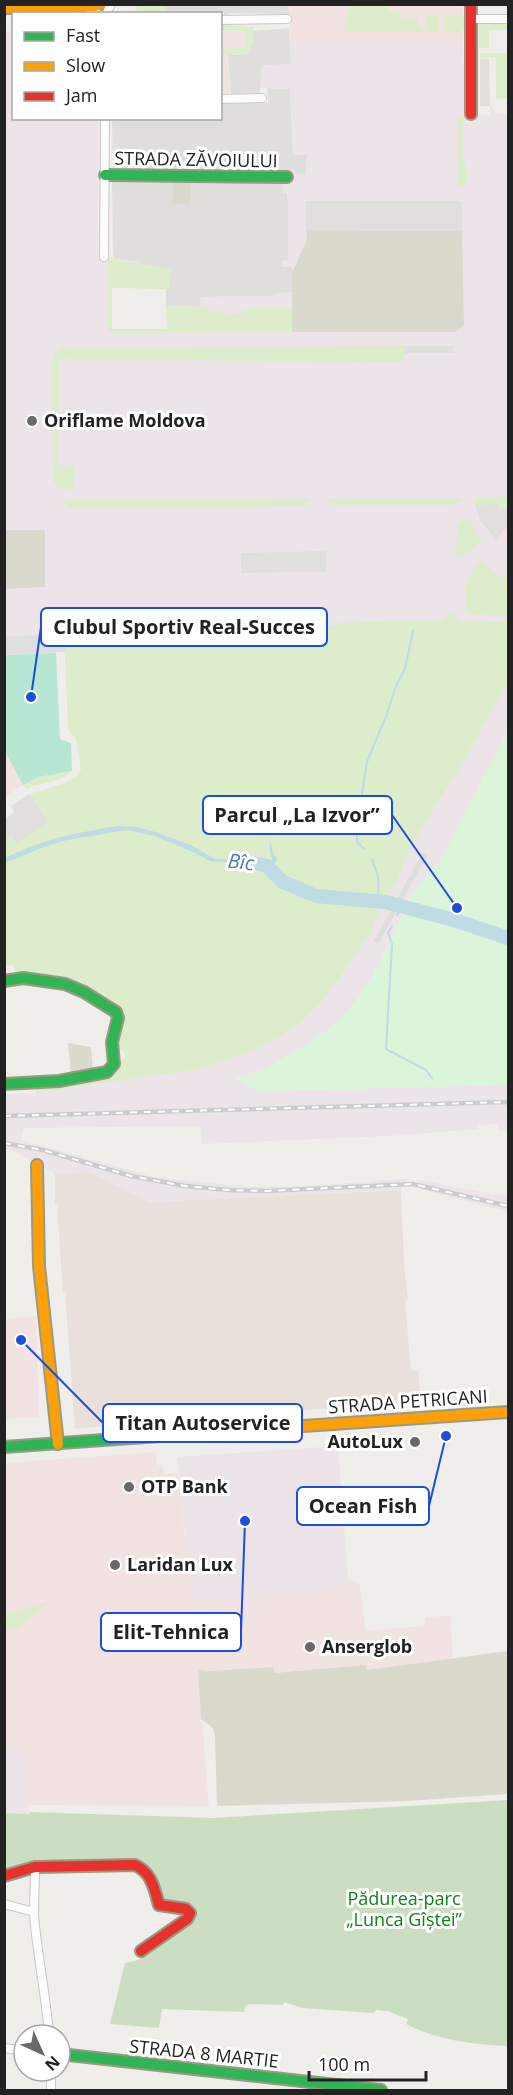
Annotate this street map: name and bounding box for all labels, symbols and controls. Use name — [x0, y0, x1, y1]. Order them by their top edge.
legend — [12, 12, 222, 120]
text: Fast — [66, 23, 100, 47]
text: Slow — [66, 53, 105, 77]
text: Jam — [64, 83, 98, 107]
street label: STRADA ZĂVOIULUI — [114, 146, 278, 172]
place label: Oriflame Moldova — [44, 408, 206, 432]
marker: Oriflame Moldova — [25, 414, 39, 428]
callout: Clubul Sportiv Real-Succes — [41, 608, 327, 646]
text: Clubul Sportiv Real-Succes — [53, 613, 315, 640]
callout: Parcul „La Izvor” — [203, 796, 392, 834]
text: Parcul „La Izvor” — [214, 801, 380, 828]
water label: Bîc — [227, 847, 256, 876]
street label: STRADA PETRICANI — [327, 1383, 488, 1419]
callout: Titan Autoservice — [103, 1404, 302, 1442]
text: Titan Autoservice — [115, 1409, 291, 1436]
place label: AutoLux — [327, 1429, 404, 1453]
marker: AutoLux — [408, 1435, 422, 1449]
place label: OTP Bank — [141, 1474, 229, 1498]
marker: OTP Bank — [122, 1480, 136, 1494]
callout: Ocean Fish — [297, 1487, 429, 1525]
text: Ocean Fish — [309, 1492, 417, 1519]
place label: Laridan Lux — [127, 1552, 233, 1576]
marker: Laridan Lux — [108, 1558, 122, 1572]
callout: Elit-Tehnica — [101, 1613, 241, 1651]
text: Elit-Tehnica — [113, 1618, 229, 1645]
place label: Anserglob — [322, 1634, 412, 1658]
marker: Anserglob — [303, 1640, 317, 1654]
park label: Pădurea-parc „Lunca Gîștei” — [346, 1886, 463, 1931]
north arrow — [12, 2023, 72, 2083]
street label: STRADA 8 MARTIE — [128, 2033, 280, 2073]
scale bar — [309, 2044, 426, 2082]
text: N — [40, 2051, 65, 2076]
text: 100 m — [318, 2052, 370, 2076]

